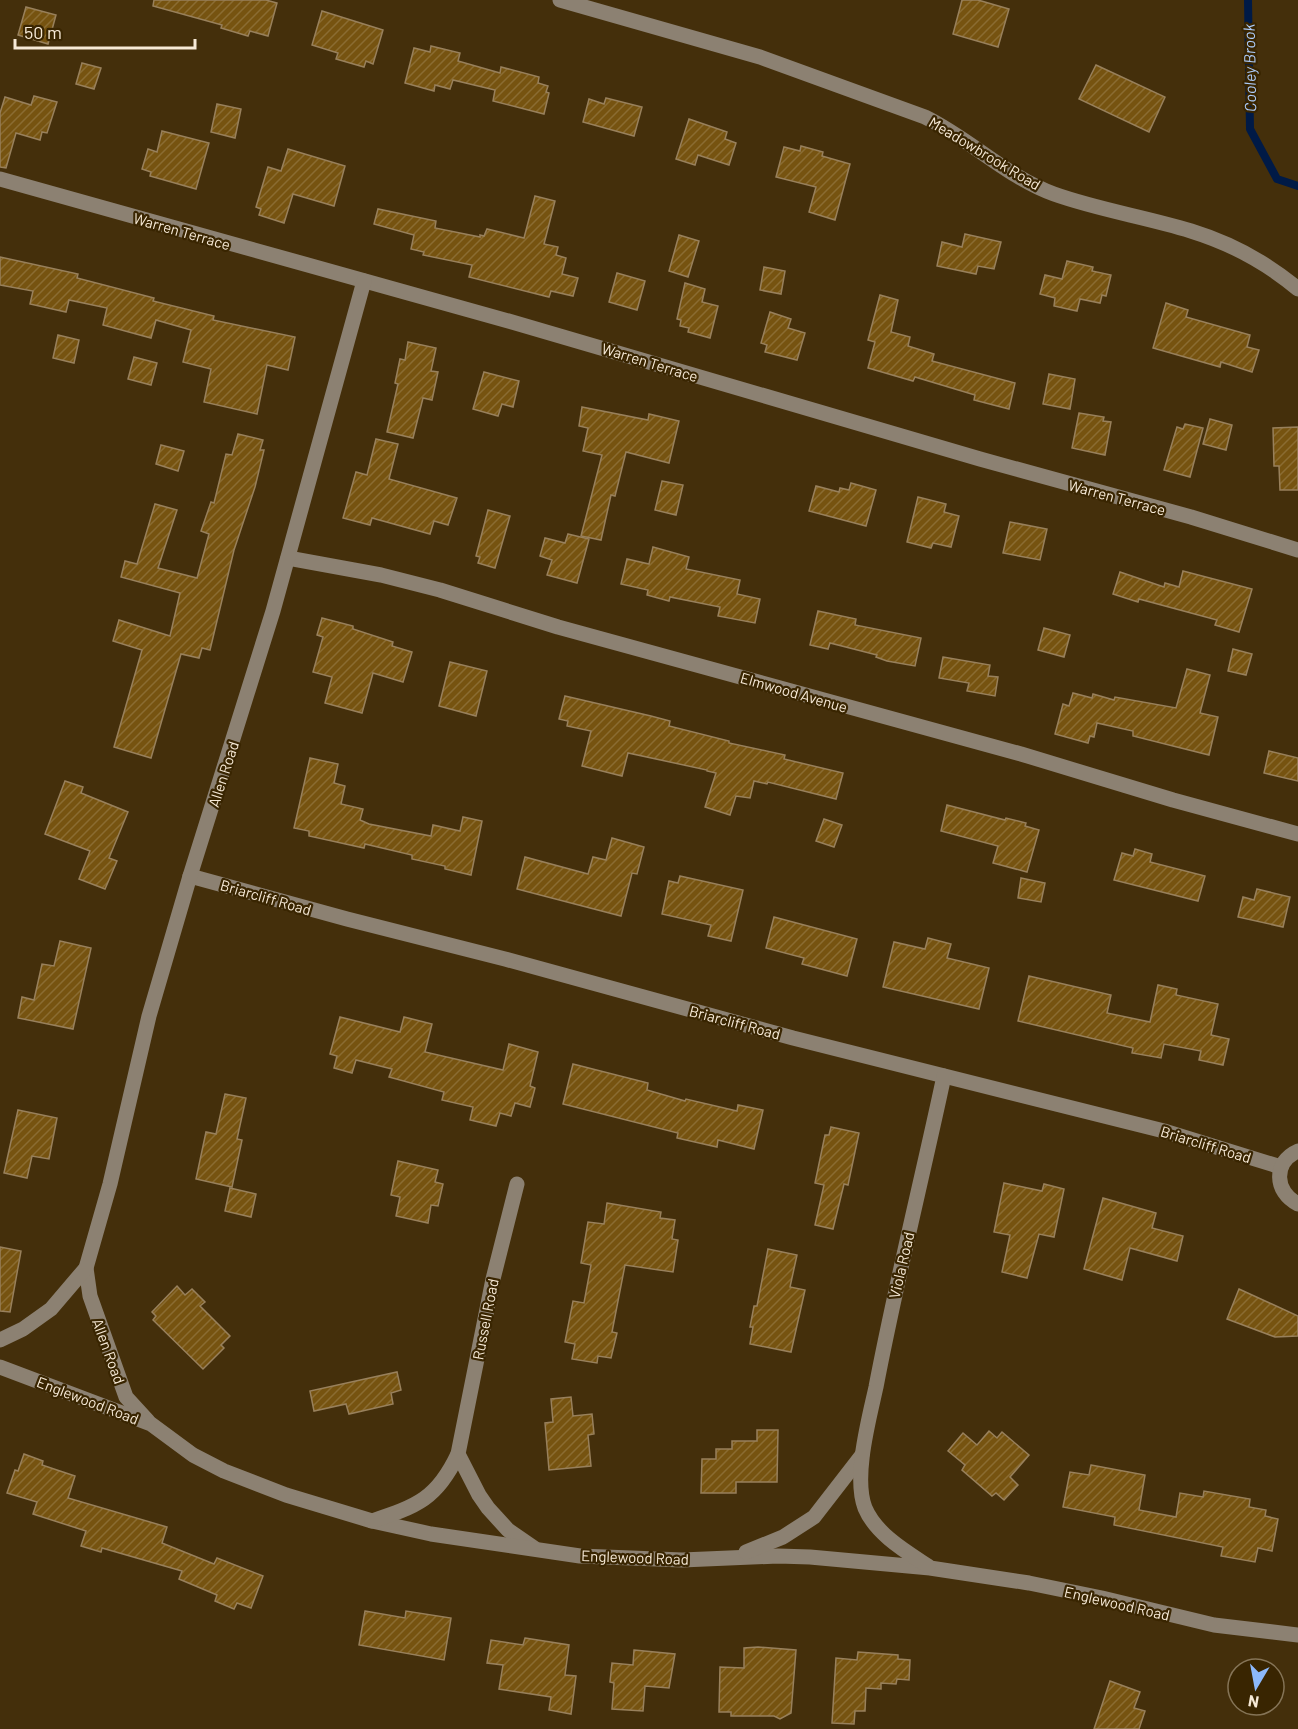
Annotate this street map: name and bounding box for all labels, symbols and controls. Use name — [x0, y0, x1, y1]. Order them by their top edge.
scale bar — [15, 12, 195, 50]
text: 50 m — [24, 21, 62, 43]
water label: Cooley Brook — [1239, 24, 1259, 112]
street label: Meadowbrook Road — [926, 113, 1044, 193]
street label: Warren Terrace — [132, 209, 232, 253]
street label: Warren Terrace — [600, 339, 700, 385]
street label: Warren Terrace — [1066, 475, 1168, 519]
street label: Elmwood Avenue — [738, 668, 850, 716]
street label: Allen Road — [204, 739, 242, 809]
street label: Briarcliff Road — [218, 875, 314, 919]
street label: Briarcliff Road — [687, 1001, 783, 1043]
street label: Briarcliff Road — [1159, 1122, 1253, 1166]
street label: Viola Road — [885, 1230, 917, 1300]
street label: Russell Road — [468, 1277, 502, 1361]
street label: Allen Road — [89, 1316, 129, 1386]
street label: Englewood Road — [34, 1372, 142, 1428]
street label: Englewood Road — [581, 1546, 689, 1568]
street label: Englewood Road — [1063, 1582, 1171, 1624]
north arrow — [1226, 1657, 1286, 1717]
text: N — [1246, 1692, 1260, 1713]

